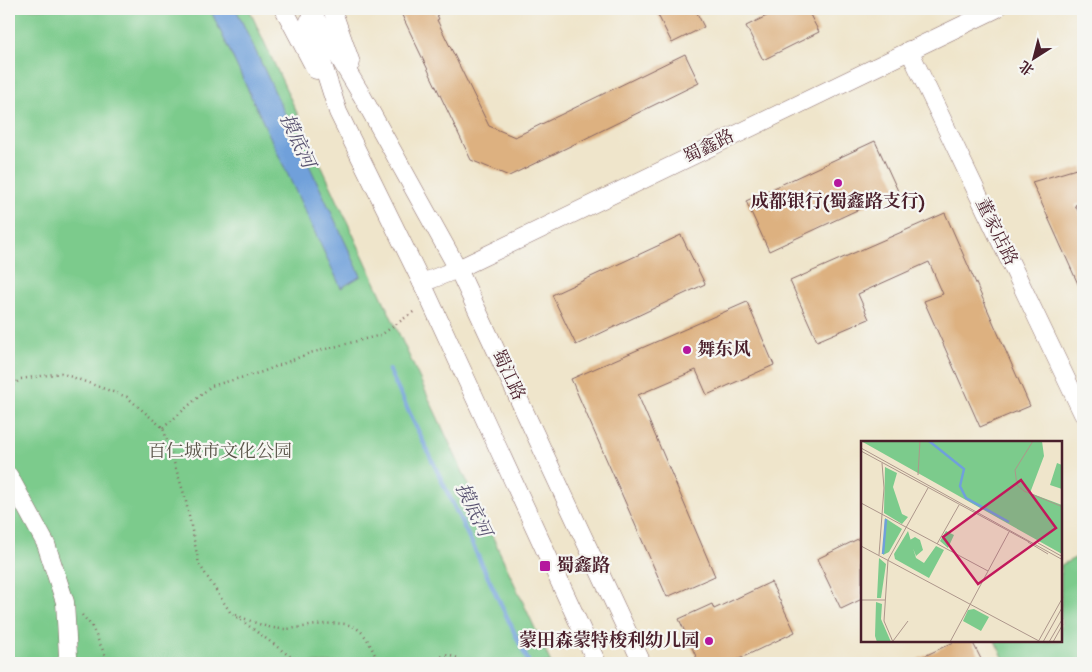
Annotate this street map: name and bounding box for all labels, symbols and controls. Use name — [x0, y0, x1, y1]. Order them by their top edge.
north arrow — [1010, 32, 1060, 82]
text: 北 — [1016, 56, 1038, 79]
water label: 摸底河 — [275, 110, 321, 174]
street label: 蜀鑫路 — [680, 125, 738, 169]
marker: 成都银行(蜀鑫路支行) — [832, 177, 844, 189]
place label: 成都银行(蜀鑫路支行) — [751, 191, 925, 213]
street label: 董家店路 — [970, 195, 1022, 269]
place label: 舞东风 — [697, 339, 751, 361]
marker: 舞东风 — [681, 344, 693, 356]
street label: 蜀江路 — [487, 346, 529, 404]
park label: 百仁城市文化公园 — [148, 441, 292, 463]
inset map — [861, 441, 1062, 642]
water label: 摸底河 — [450, 479, 497, 543]
place label: 蜀鑫路 — [556, 555, 610, 577]
marker: 蜀鑫路 — [538, 559, 552, 573]
place label: 蒙田森蒙特梭利幼儿园 — [519, 630, 699, 652]
marker: 蒙田森蒙特梭利幼儿园 — [703, 635, 715, 647]

